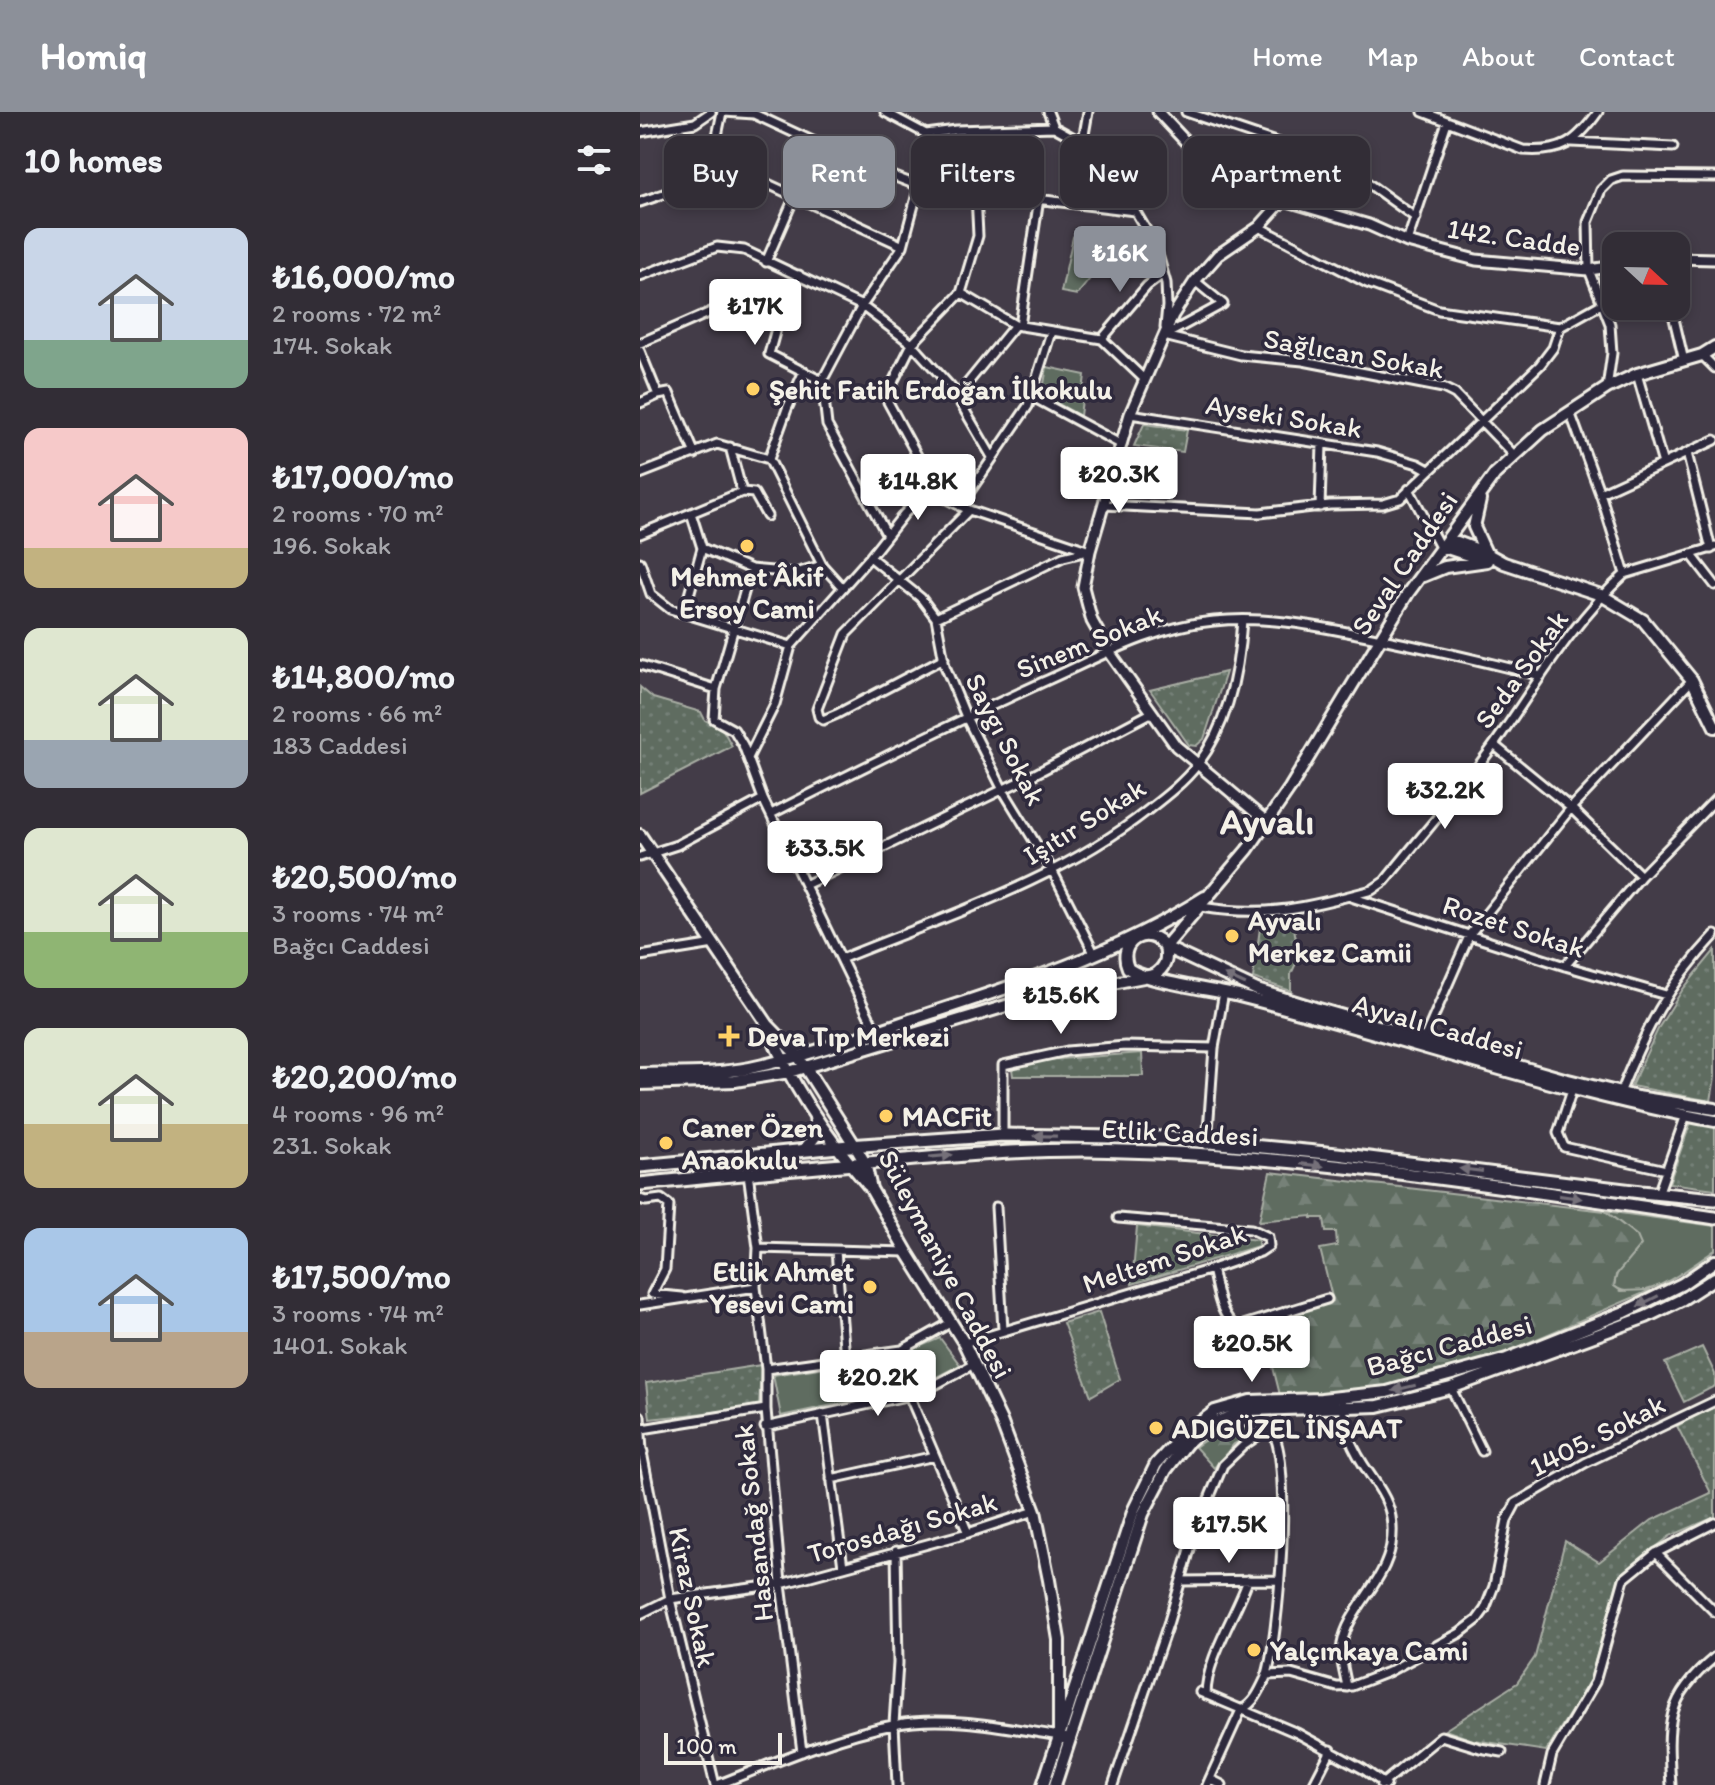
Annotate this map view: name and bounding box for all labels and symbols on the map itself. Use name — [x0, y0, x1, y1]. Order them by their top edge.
street label: 142. Cadde — [1445, 211, 1583, 263]
pin: ₺16K — [1073, 226, 1167, 294]
north arrow — [1602, 232, 1690, 320]
pin: ₺17K — [708, 279, 802, 347]
street label: Sağlıcan Sokak — [1261, 320, 1447, 386]
place label: Şehit Fatih Erdoğan İlkokulu — [769, 372, 1112, 406]
marker: Şehit Fatih Erdoğan İlkokulu — [744, 380, 762, 398]
street label: Ayseki Sokak — [1203, 387, 1365, 445]
pin: ₺20.3K — [1054, 447, 1184, 515]
pin: ₺14.8K — [853, 454, 983, 522]
street label: Seval Caddesi — [1343, 485, 1465, 641]
marker: Mehmet Âkif Ersoy Cami — [738, 537, 756, 555]
place label: Mehmet Âkif Ersoy Cami — [670, 559, 824, 625]
street label: Sinem Sokak — [1011, 596, 1167, 686]
street label: Seda Sokak — [1467, 603, 1576, 735]
street label: Saygı Sokak — [958, 667, 1054, 811]
pin: ₺32.2K — [1380, 763, 1510, 831]
street label: Işıtır Sokak — [1017, 770, 1152, 872]
district label: Ayvalı — [1220, 800, 1314, 843]
pin: ₺33.5K — [760, 821, 890, 889]
street label: Rozet Sokak — [1439, 887, 1590, 965]
place label: Ayvalı Merkez Camii — [1247, 903, 1412, 969]
marker: Ayvalı Merkez Camii — [1223, 927, 1241, 945]
pin: ₺15.6K — [996, 968, 1126, 1036]
one-way arrow — [1223, 973, 1247, 987]
street label: Ayvalı Caddesi — [1349, 985, 1527, 1067]
place label: Deva Tıp Merkezi — [747, 1019, 950, 1053]
marker: Deva Tıp Merkezi — [718, 1025, 740, 1047]
place label: MACFit — [902, 1099, 992, 1133]
marker: MACFit — [877, 1107, 895, 1125]
place label: Caner Özen Anaokulu — [681, 1110, 823, 1176]
street label: Etlik Caddesi — [1101, 1111, 1259, 1153]
one-way arrow — [1032, 1130, 1057, 1142]
marker: Caner Özen Anaokulu — [657, 1134, 675, 1152]
street label: Süleymaniye Caddesi — [871, 1144, 1021, 1384]
one-way arrow — [929, 1150, 954, 1163]
one-way arrow — [1300, 1159, 1325, 1172]
one-way arrow — [1458, 1163, 1483, 1176]
one-way arrow — [1558, 1191, 1583, 1204]
street label: Meltem Sokak — [1078, 1216, 1250, 1300]
place label: Etlik Ahmet Yesevi Cami — [708, 1254, 854, 1320]
marker: Etlik Ahmet Yesevi Cami — [861, 1278, 879, 1296]
one-way arrow — [1637, 1294, 1660, 1308]
street label: Bağcı Caddesi — [1363, 1307, 1535, 1383]
pin: ₺20.5K — [1187, 1316, 1317, 1384]
pin: ₺20.2K — [813, 1350, 943, 1418]
one-way arrow — [1391, 1382, 1416, 1394]
street label: 1405. Sokak — [1524, 1386, 1670, 1484]
place label: ADIGÜZEL İNŞAAT — [1171, 1411, 1402, 1445]
marker: ADIGÜZEL İNŞAAT — [1147, 1419, 1165, 1437]
street label: Hasandağ Sokak — [726, 1423, 780, 1623]
street label: Torosdağı Sokak — [803, 1484, 1001, 1570]
pin: ₺17.5K — [1164, 1497, 1294, 1565]
street label: Kiraz Sokak — [662, 1524, 725, 1671]
place label: Yalçınkaya Cami — [1269, 1633, 1468, 1667]
marker: Yalçınkaya Cami — [1245, 1641, 1263, 1659]
scale bar — [664, 1729, 782, 1765]

